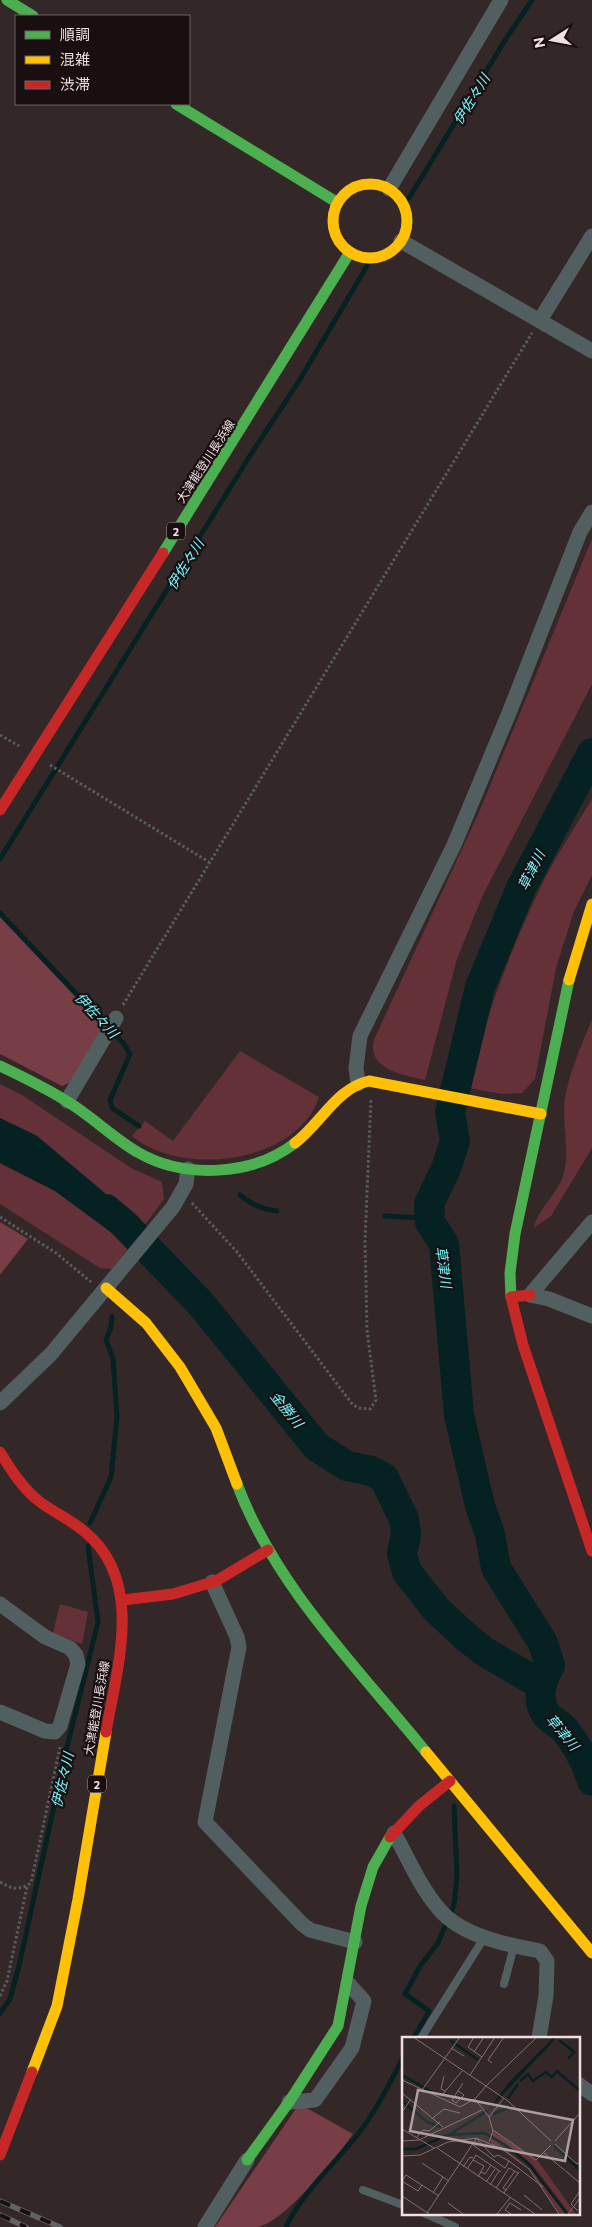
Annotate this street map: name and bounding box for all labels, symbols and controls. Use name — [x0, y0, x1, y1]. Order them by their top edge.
legend — [15, 15, 190, 105]
north arrow — [527, 15, 577, 65]
text: 順調 — [60, 25, 90, 43]
text: N — [529, 36, 548, 49]
text: 混雑 — [60, 50, 90, 68]
water label: 伊佐々川 — [449, 69, 494, 127]
text: 渋滞 — [60, 75, 90, 93]
street label: 大津能登川長浜線 — [173, 417, 237, 505]
road number: 2 — [167, 522, 185, 540]
water label: 伊佐々川 — [163, 534, 208, 592]
water label: 草津川 — [514, 846, 549, 893]
water label: 伊佐々川 — [72, 989, 124, 1043]
water label: 草津川 — [433, 1245, 456, 1291]
water label: 金勝川 — [267, 1387, 308, 1432]
street label: 大津能登川長浜線 — [81, 1660, 111, 1756]
water label: 草津川 — [543, 1710, 584, 1755]
water label: 伊佐々川 — [47, 1749, 77, 1809]
road number: 2 — [88, 1776, 106, 1792]
inset map — [402, 2037, 580, 2214]

